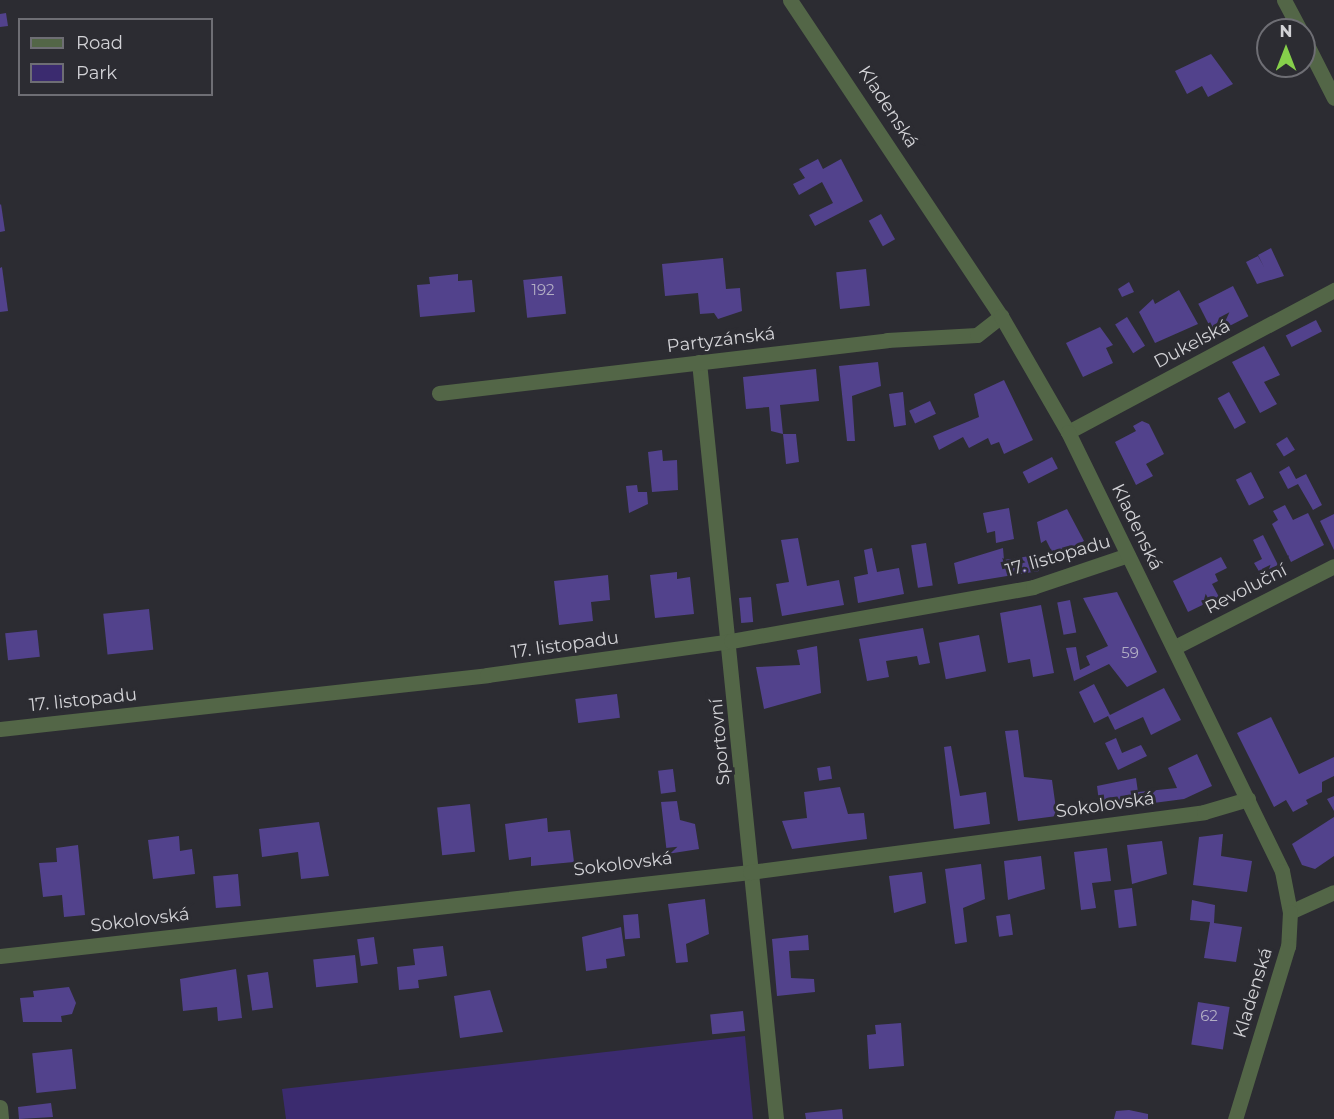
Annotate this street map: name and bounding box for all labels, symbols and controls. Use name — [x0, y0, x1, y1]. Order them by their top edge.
legend — [18, 18, 213, 96]
north arrow — [1256, 18, 1316, 78]
text: N — [1280, 22, 1292, 41]
text: Road — [76, 32, 123, 54]
text: Park — [76, 62, 117, 84]
street label: Kladenská — [853, 62, 923, 152]
house number: 192 — [531, 281, 555, 299]
street label: Dukelská — [1150, 315, 1234, 373]
street label: Partyzánská — [666, 323, 776, 357]
street label: Kladenská — [1107, 480, 1167, 574]
street label: 17. listopadu — [1003, 531, 1113, 581]
street label: Revoluční — [1202, 559, 1290, 619]
street label: 17. listopadu — [510, 627, 620, 663]
house number: 59 — [1121, 644, 1139, 662]
street label: 17. listopadu — [28, 684, 138, 716]
street label: Sportovní — [705, 698, 735, 786]
street label: Sokolovská — [1054, 787, 1156, 823]
street label: Sokolovská — [572, 847, 674, 881]
street label: Sokolovská — [89, 903, 191, 937]
street label: Kladenská — [1229, 945, 1277, 1041]
house number: 62 — [1200, 1007, 1218, 1025]

